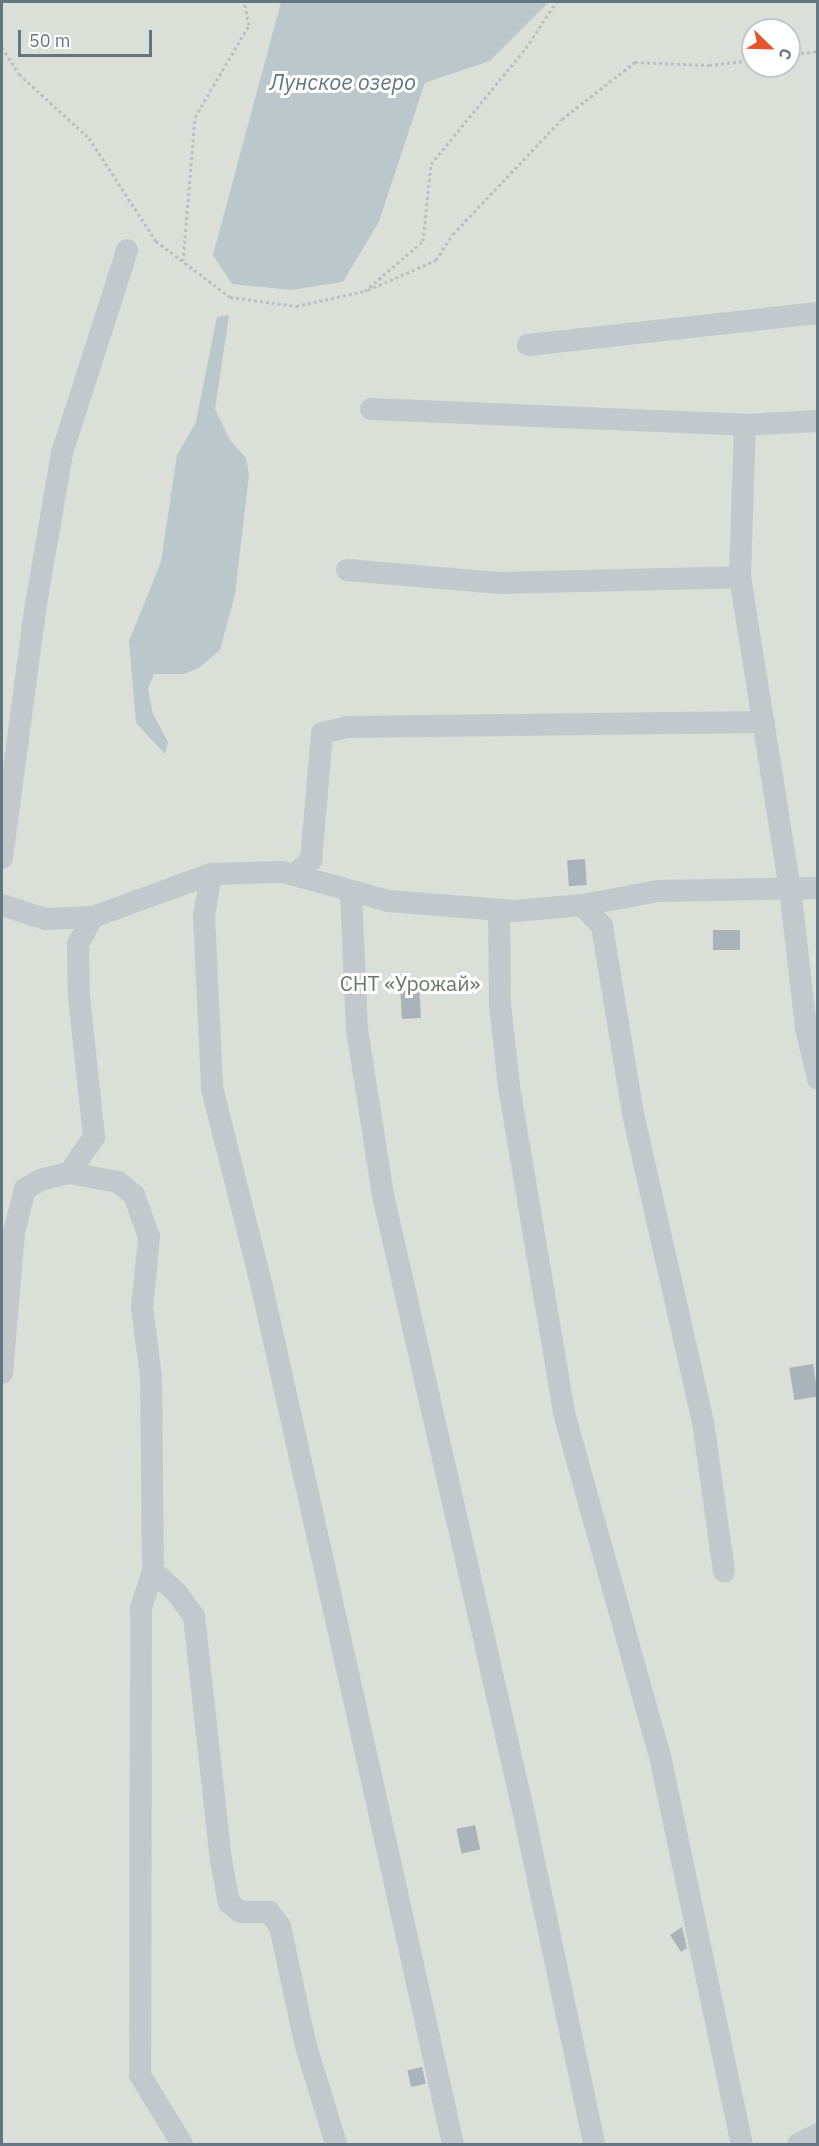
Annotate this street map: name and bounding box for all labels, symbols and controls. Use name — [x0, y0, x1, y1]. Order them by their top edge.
scale bar — [21, 18, 154, 56]
north arrow — [741, 18, 801, 78]
text: 50 m — [29, 29, 71, 52]
text: С — [774, 46, 797, 63]
water label: Лунское озеро — [270, 69, 416, 95]
park label: СНТ «Урожай» — [340, 970, 480, 996]

